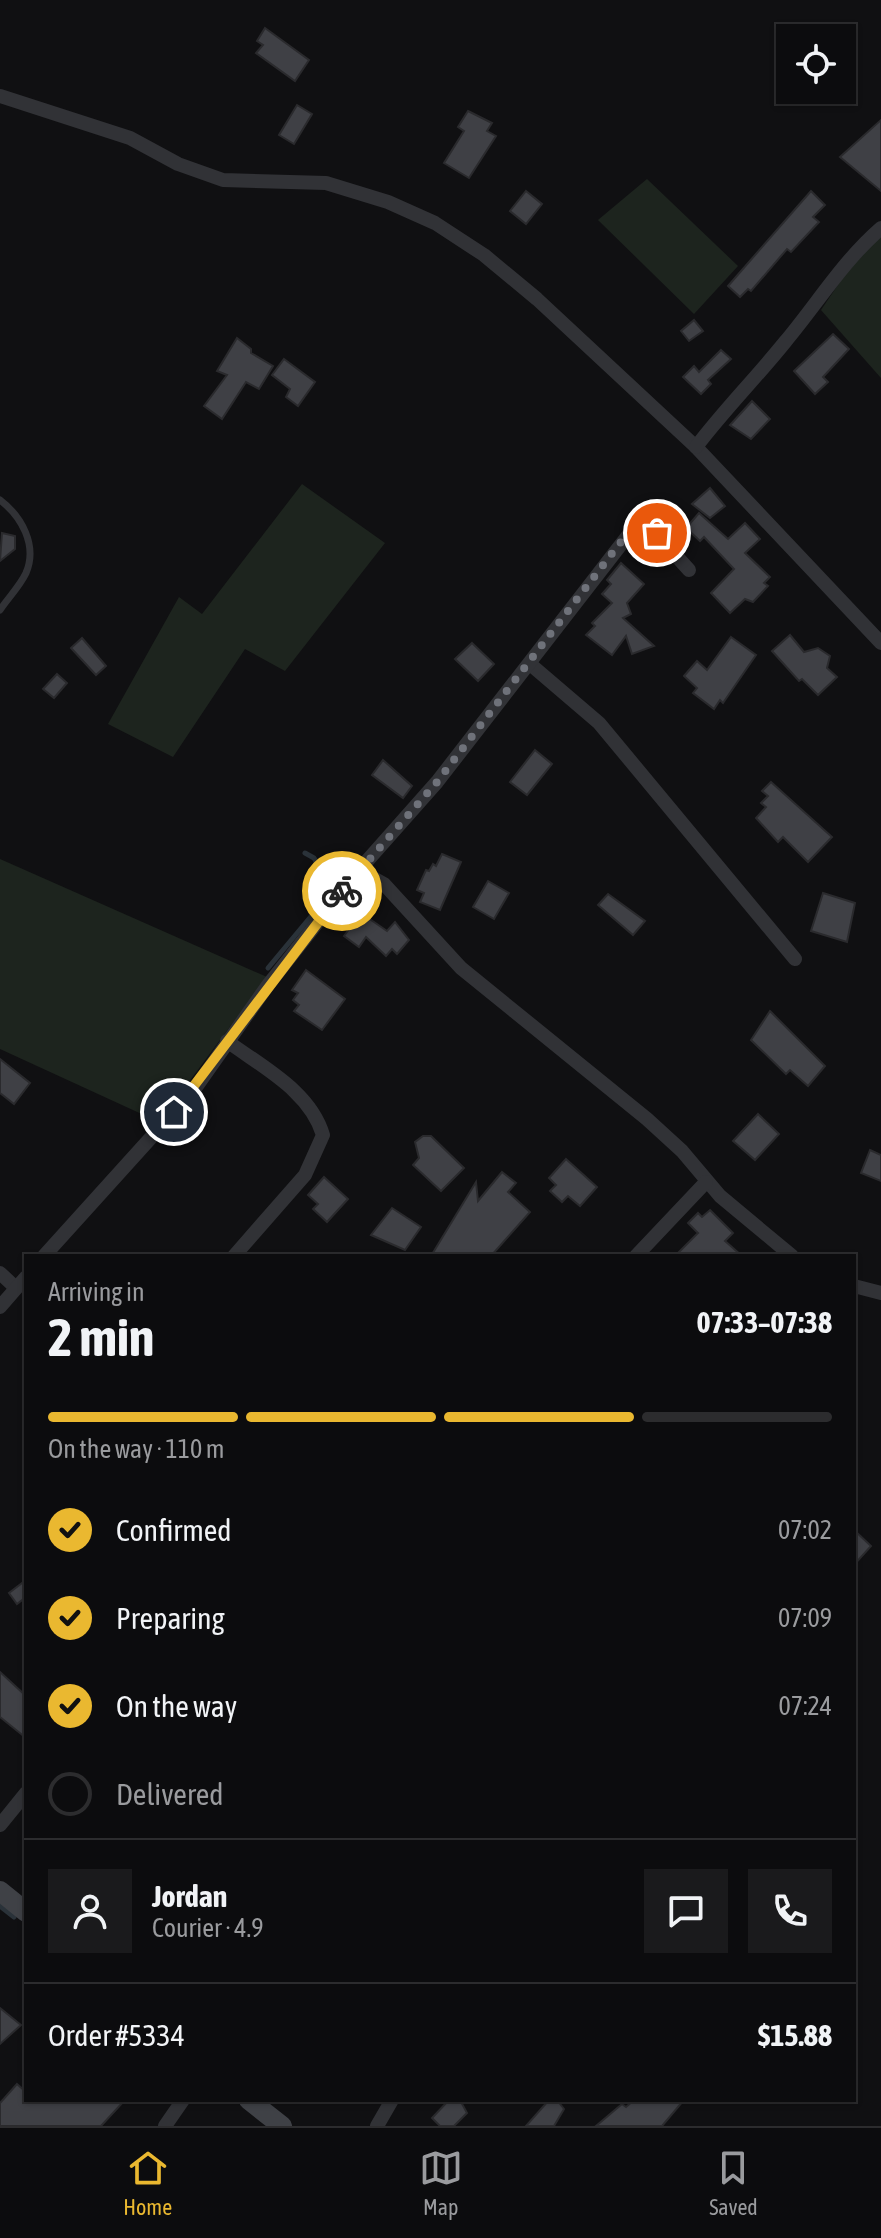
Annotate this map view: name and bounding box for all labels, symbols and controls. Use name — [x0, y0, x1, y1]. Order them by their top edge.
map controls — [776, 24, 856, 104]
button: locate — [776, 24, 856, 104]
pin — [623, 499, 691, 567]
icon: bag — [635, 511, 679, 555]
courier — [302, 851, 382, 931]
icon: bike — [320, 869, 364, 913]
pin — [140, 1078, 208, 1146]
icon: home — [152, 1090, 196, 1134]
text: Arriving in — [48, 1277, 145, 1307]
text: 07:33–07:38 — [697, 1305, 832, 1339]
text: 2 min — [48, 1307, 154, 1367]
text: On the way · 110 m — [48, 1434, 225, 1464]
icon: check — [48, 1508, 92, 1552]
text: Confirmed — [116, 1513, 231, 1547]
text: 07:02 — [778, 1515, 832, 1545]
icon: check — [48, 1596, 92, 1640]
text: Preparing — [116, 1601, 225, 1635]
text: 07:09 — [778, 1603, 832, 1633]
icon: check — [48, 1684, 92, 1728]
text: On the way — [116, 1689, 237, 1723]
text: 07:24 — [778, 1691, 832, 1721]
text: Delivered — [116, 1777, 224, 1811]
button: person — [48, 1869, 132, 1953]
button: chat — [644, 1869, 728, 1953]
button: phone — [748, 1869, 832, 1953]
text: Jordan — [152, 1879, 227, 1913]
text: Courier · 4.9 — [152, 1913, 263, 1943]
text: Order #5334 — [48, 2018, 185, 2052]
text: $15.88 — [758, 2018, 832, 2052]
tab: Home — [123, 2146, 172, 2220]
tab: Map — [419, 2146, 463, 2220]
tab: Saved — [709, 2146, 758, 2220]

